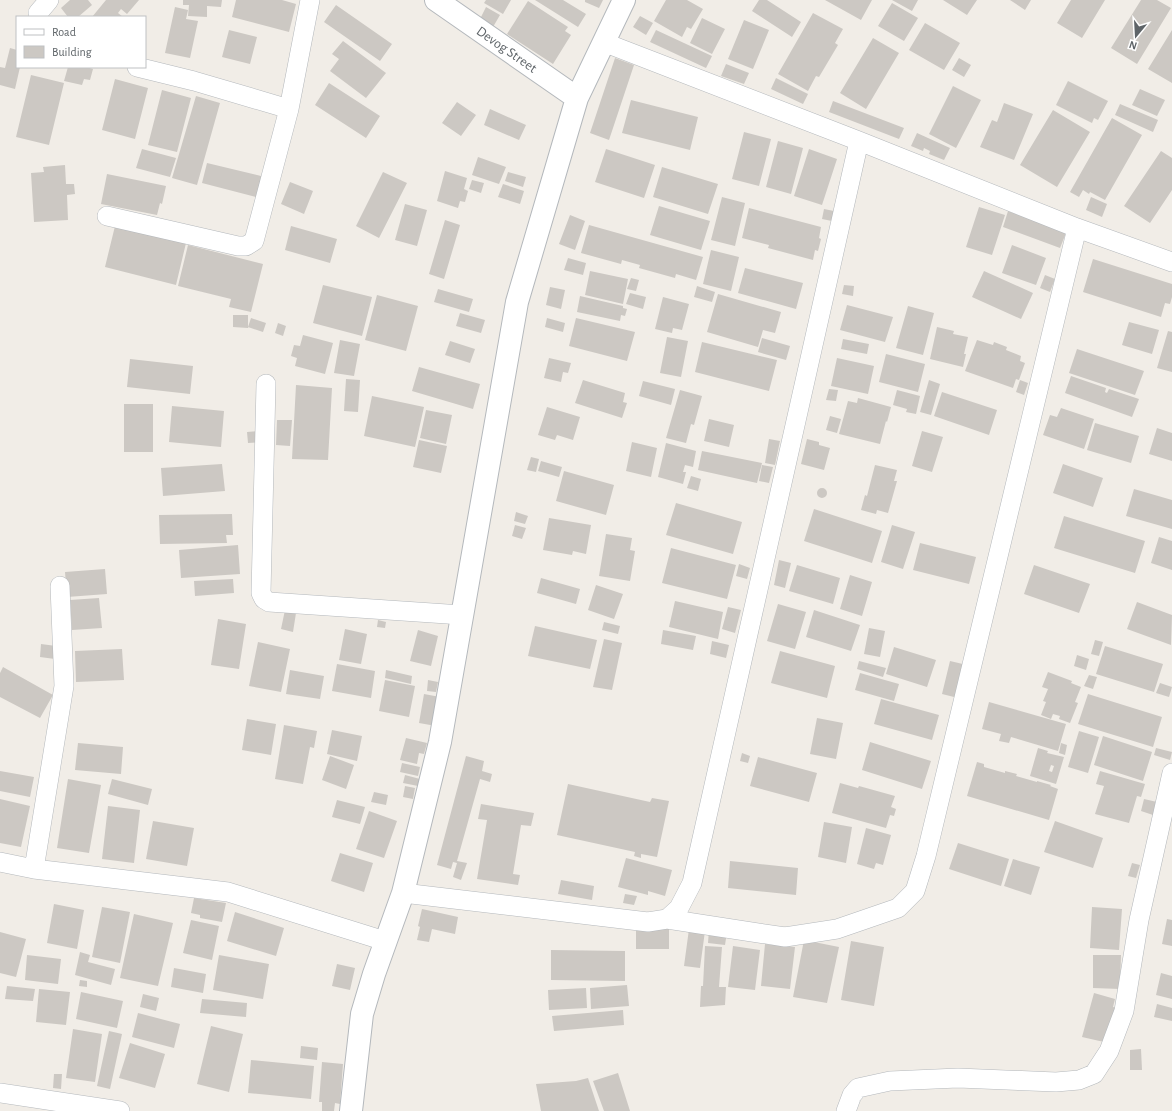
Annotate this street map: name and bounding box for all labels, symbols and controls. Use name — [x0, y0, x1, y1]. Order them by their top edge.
legend — [16, 16, 146, 68]
north arrow — [1116, 16, 1156, 56]
street label: Devog Street — [474, 24, 540, 76]
text: Road — [52, 26, 76, 38]
text: N — [1128, 39, 1138, 51]
text: Building — [52, 46, 92, 58]

